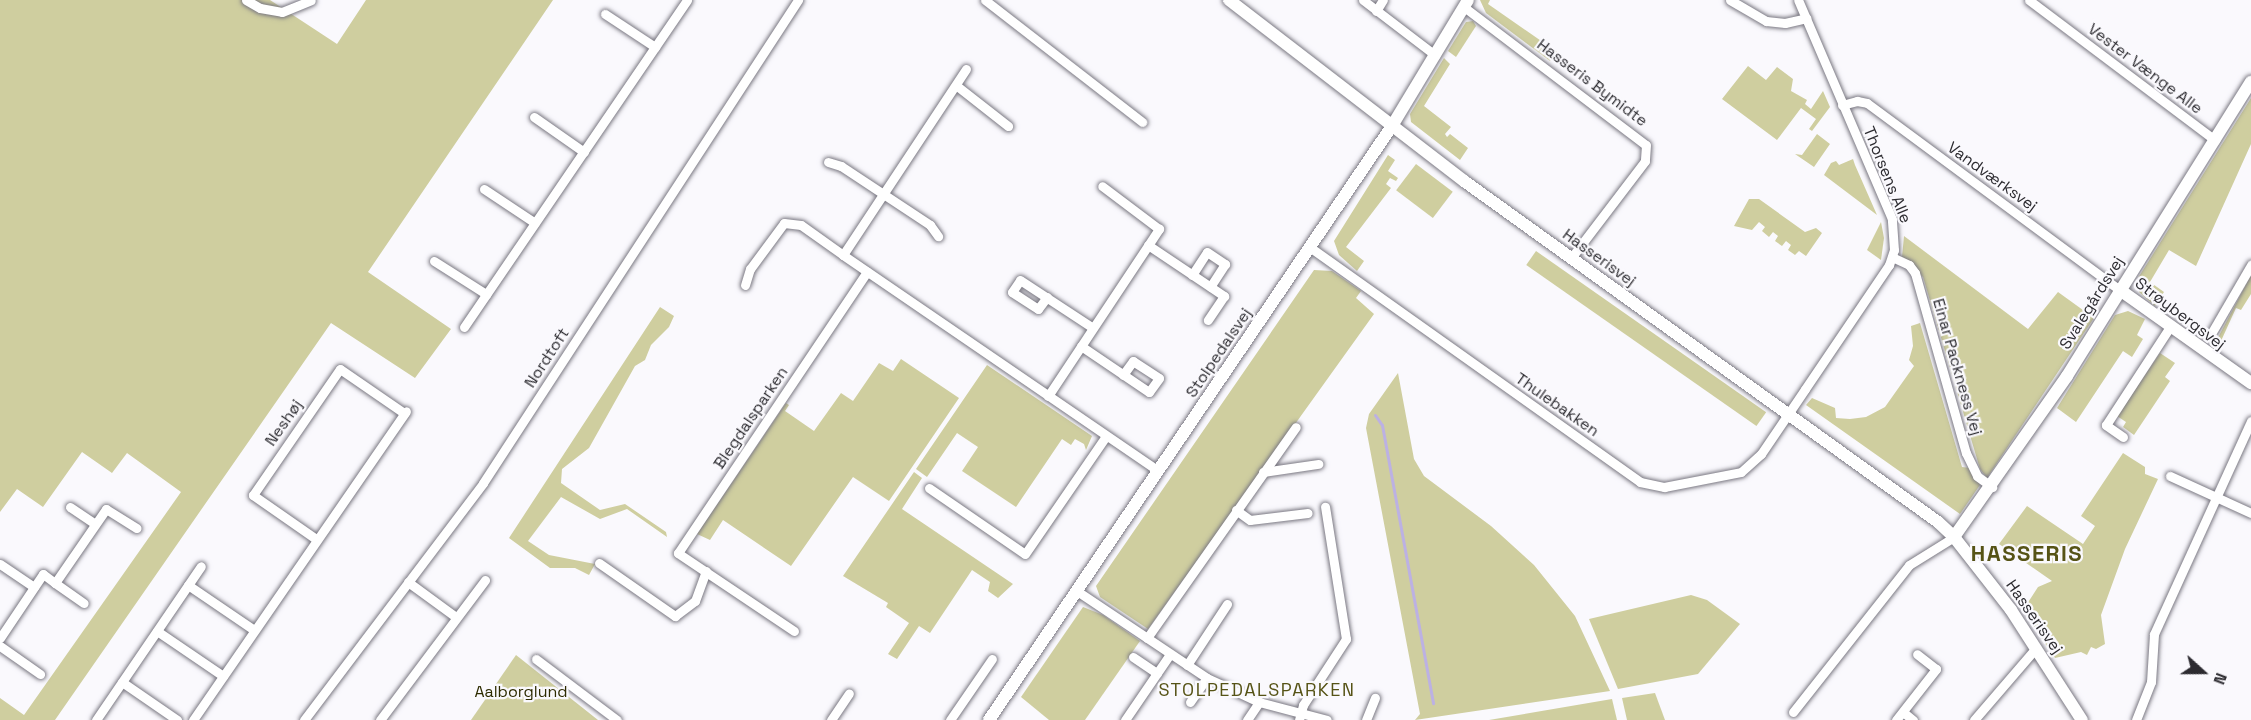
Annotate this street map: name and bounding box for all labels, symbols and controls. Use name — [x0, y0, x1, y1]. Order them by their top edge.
street label: Vester Vænge Alle — [2084, 20, 2206, 118]
street label: Hasseris Bymidte — [1533, 35, 1651, 131]
street label: Thorsens Alle — [1859, 124, 1915, 226]
street label: Vandværksvej — [1943, 138, 2041, 216]
street label: Hasserisvej — [1559, 225, 1639, 291]
street label: Svalegårdsvej — [2056, 253, 2128, 353]
street label: Strøybergsvej — [2131, 274, 2229, 354]
street label: Einar Packness Vej — [1928, 296, 1986, 438]
street label: Stolpedalsvej — [1182, 305, 1256, 401]
street label: Nordtoft — [521, 325, 573, 391]
street label: Blegdalsparken — [710, 363, 792, 473]
street label: Thulebakken — [1511, 369, 1603, 441]
street label: Neshøj — [261, 396, 307, 450]
district label: HASSERIS — [1971, 541, 2083, 567]
street label: Hasserisvej — [2002, 576, 2066, 658]
north arrow — [2173, 642, 2233, 702]
text: N — [2209, 670, 2232, 687]
district label: STOLPEDALSPARKEN — [1159, 679, 1355, 701]
park label: Aalborglund — [474, 682, 568, 702]

